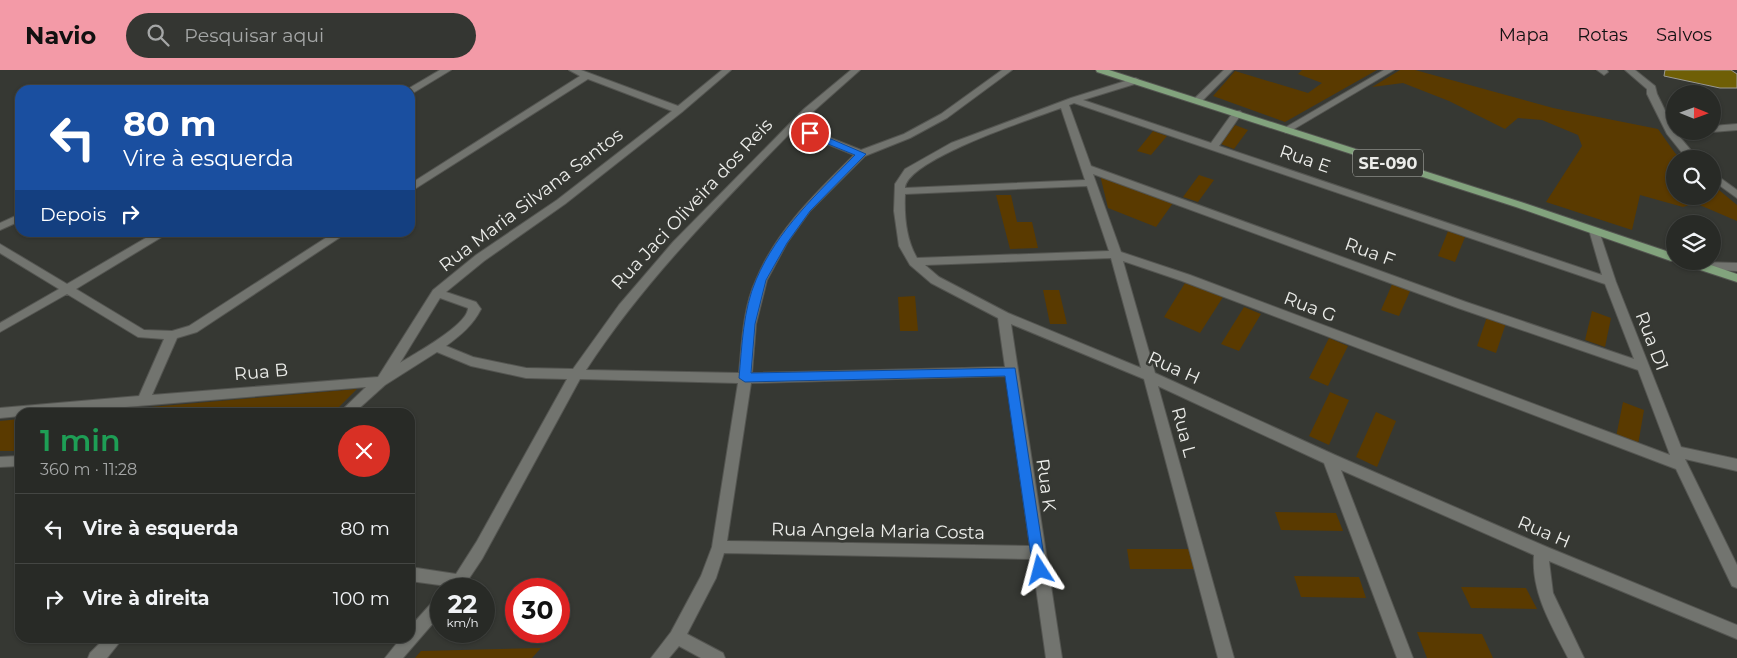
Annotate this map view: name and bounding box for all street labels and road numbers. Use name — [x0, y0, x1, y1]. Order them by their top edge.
street label: Rua Jaci Oliveira dos Reis — [607, 114, 777, 294]
street label: Rua Maria Silvana Santos — [435, 123, 628, 276]
street label: Rua E — [1277, 140, 1333, 178]
road number: SE-090 — [1353, 150, 1423, 176]
street label: Rua F — [1342, 233, 1398, 271]
street label: Rua G — [1281, 287, 1339, 327]
street label: Rua D1 — [1631, 308, 1673, 374]
street label: Rua H — [1144, 347, 1204, 389]
street label: Rua B — [233, 359, 289, 385]
street label: Rua L — [1167, 404, 1201, 460]
street label: Rua K — [1031, 457, 1061, 513]
street label: Rua H — [1514, 511, 1574, 553]
street label: Rua Angela Maria Costa — [771, 518, 985, 544]

